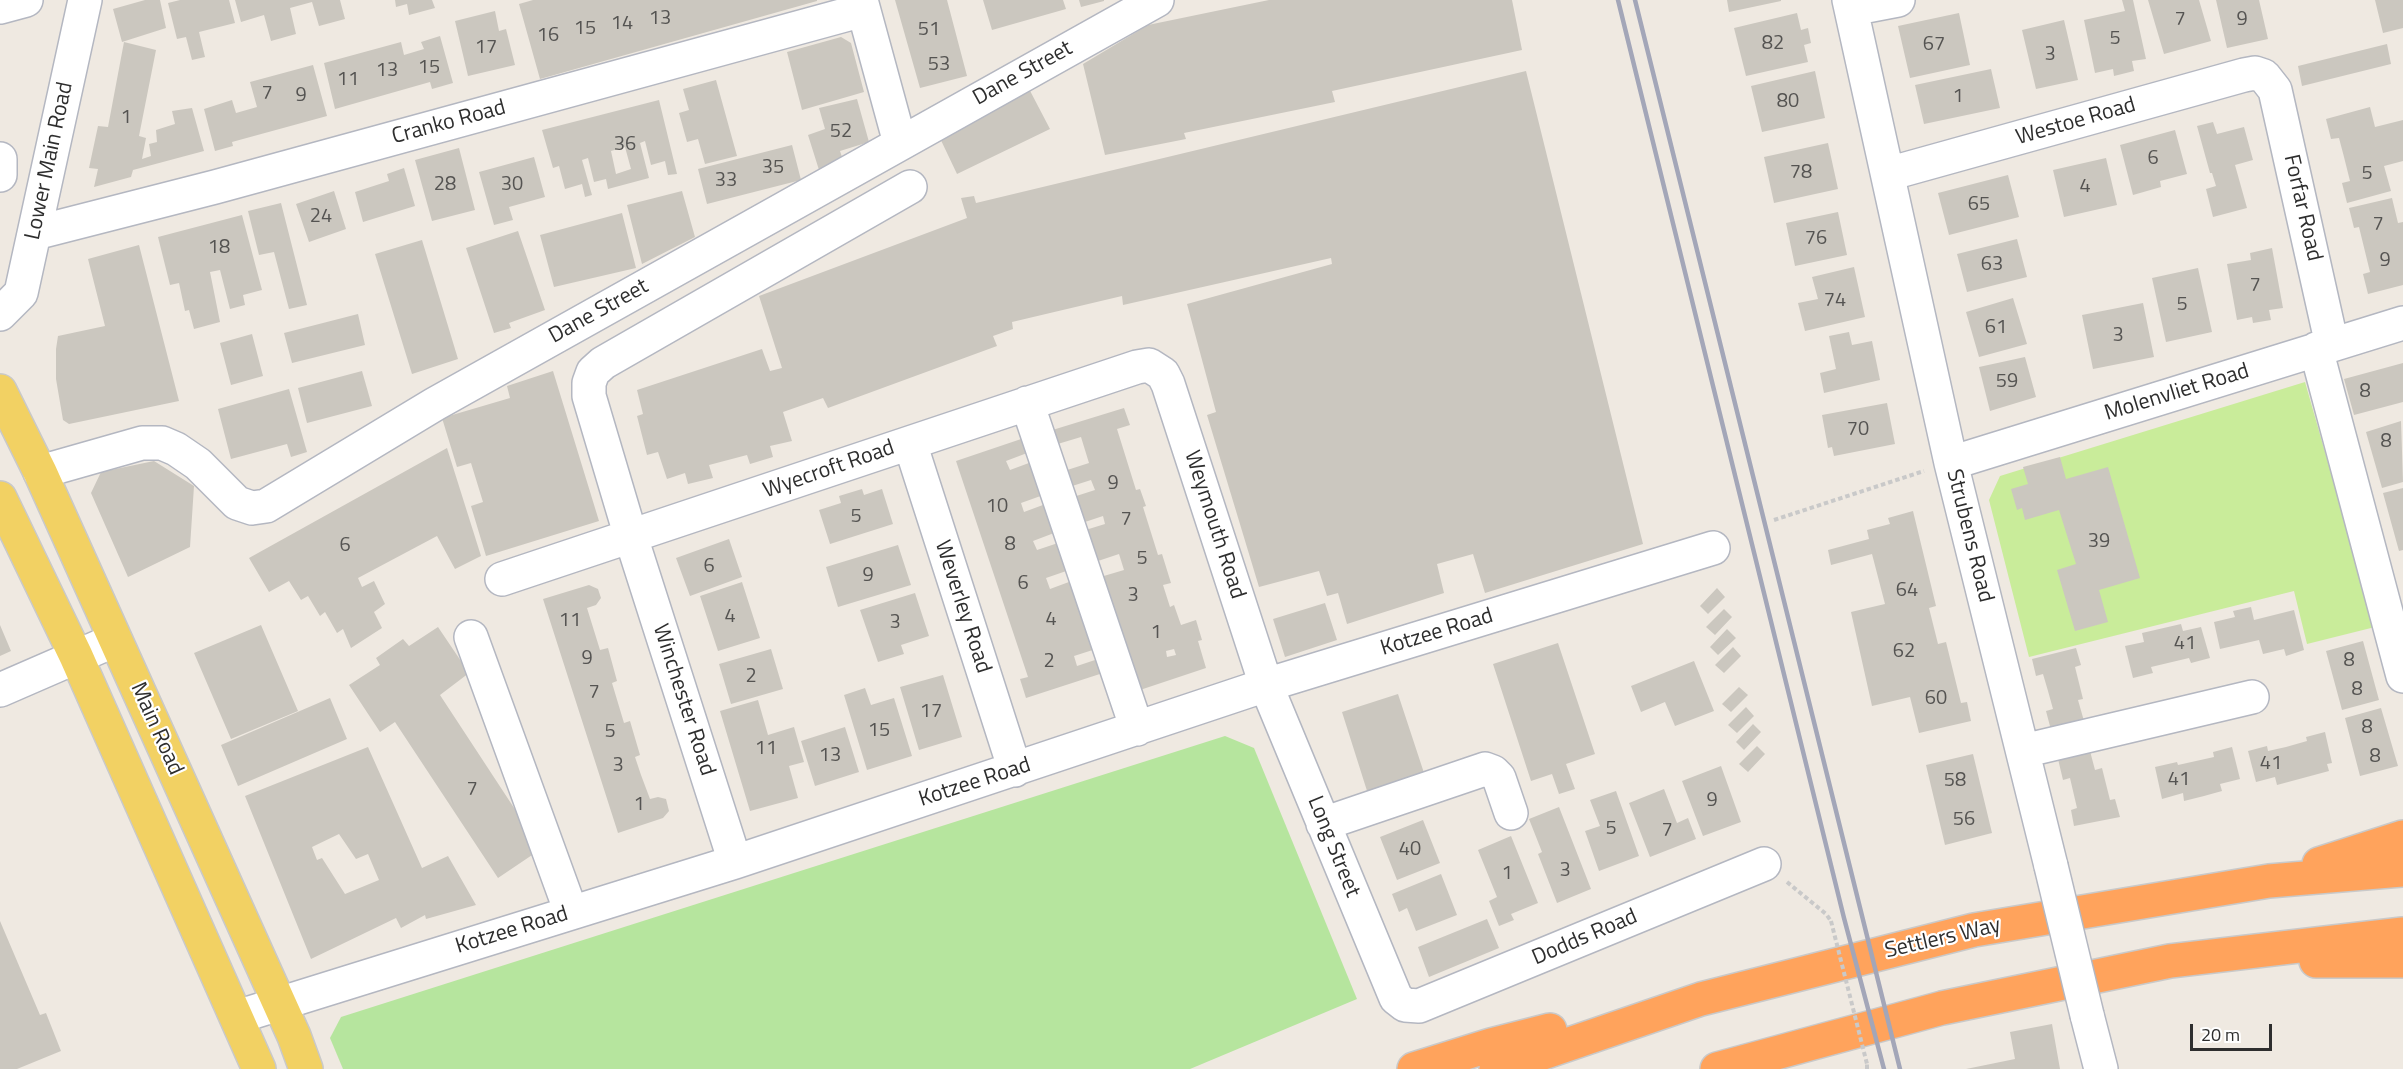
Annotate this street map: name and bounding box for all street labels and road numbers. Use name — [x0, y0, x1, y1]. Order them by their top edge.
street label: Dane Street — [969, 36, 1077, 112]
street label: Lower Main Road — [20, 80, 80, 242]
street label: Westoe Road — [2013, 92, 2139, 152]
street label: Cranko Road — [389, 95, 509, 151]
street label: Forfar Road — [2277, 152, 2327, 264]
street label: Dane Street — [545, 274, 653, 350]
street label: Molenvliet Road — [2102, 359, 2252, 427]
street label: Wyecroft Road — [760, 435, 898, 505]
street label: Weymouth Road — [1178, 448, 1250, 602]
street label: Strubens Road — [1940, 467, 1998, 605]
street label: Weverley Road — [928, 537, 996, 677]
street label: Kotzee Road — [1378, 603, 1496, 663]
street label: Winchester Road — [646, 621, 720, 779]
street label: Main Road — [124, 679, 188, 779]
street label: Kotzee Road — [916, 753, 1034, 813]
street label: Long Street — [1301, 793, 1365, 901]
street label: Kotzee Road — [453, 901, 571, 961]
street label: Dodds Road — [1528, 904, 1642, 972]
street label: Settlers Way — [1883, 913, 2003, 965]

